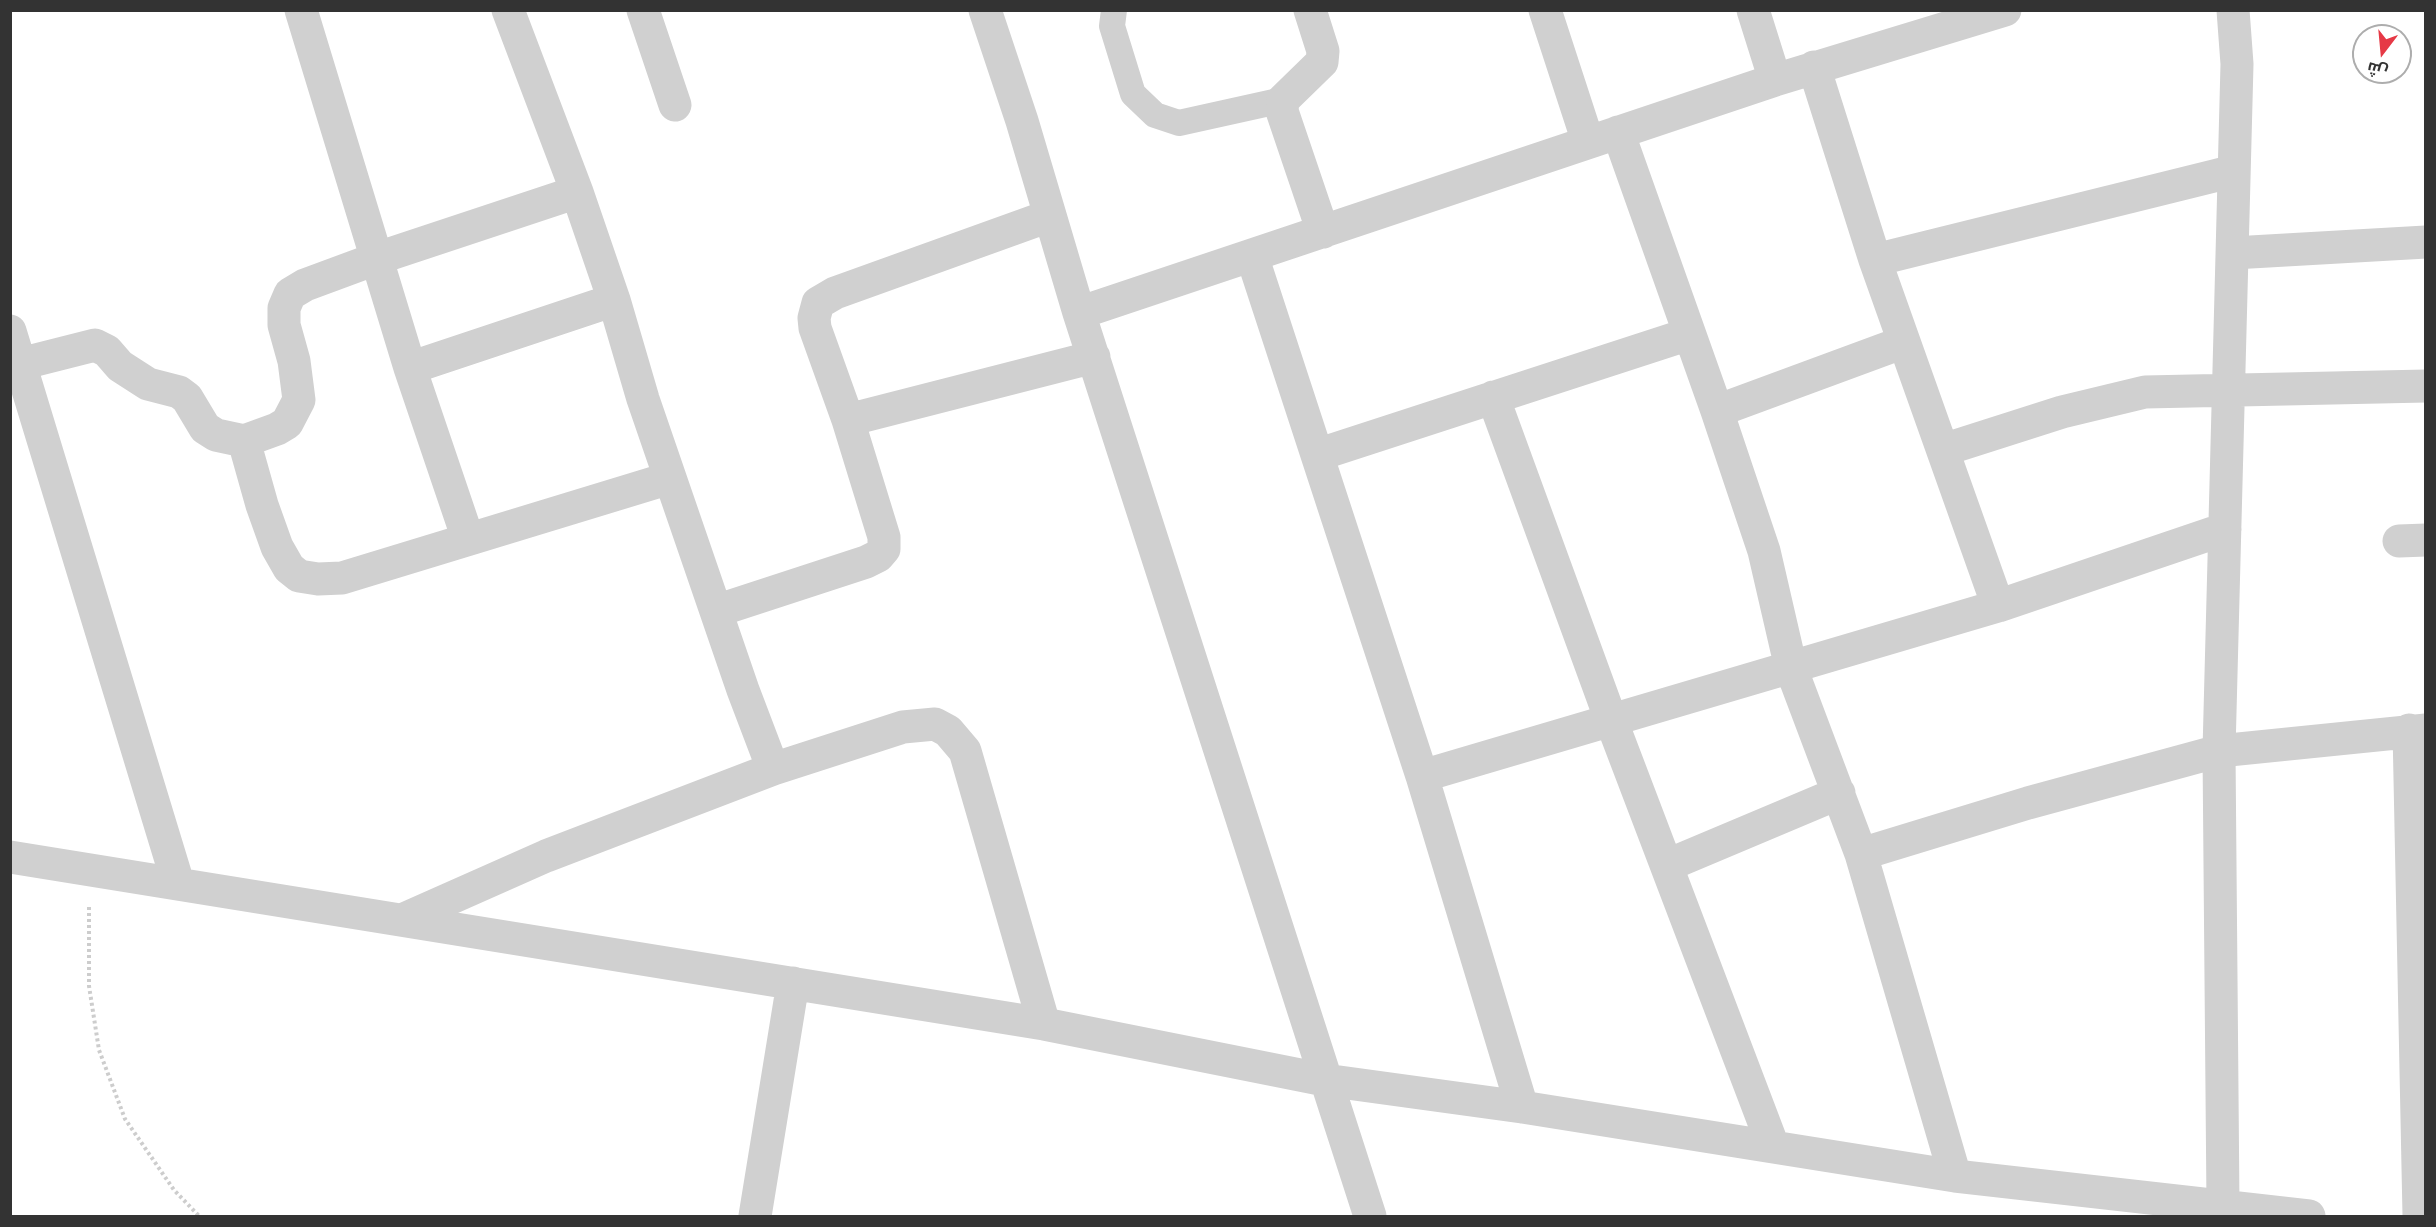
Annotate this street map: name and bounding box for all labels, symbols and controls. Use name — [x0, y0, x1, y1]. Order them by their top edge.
north arrow — [2352, 24, 2412, 84]
text: ش — [2365, 58, 2390, 82]

